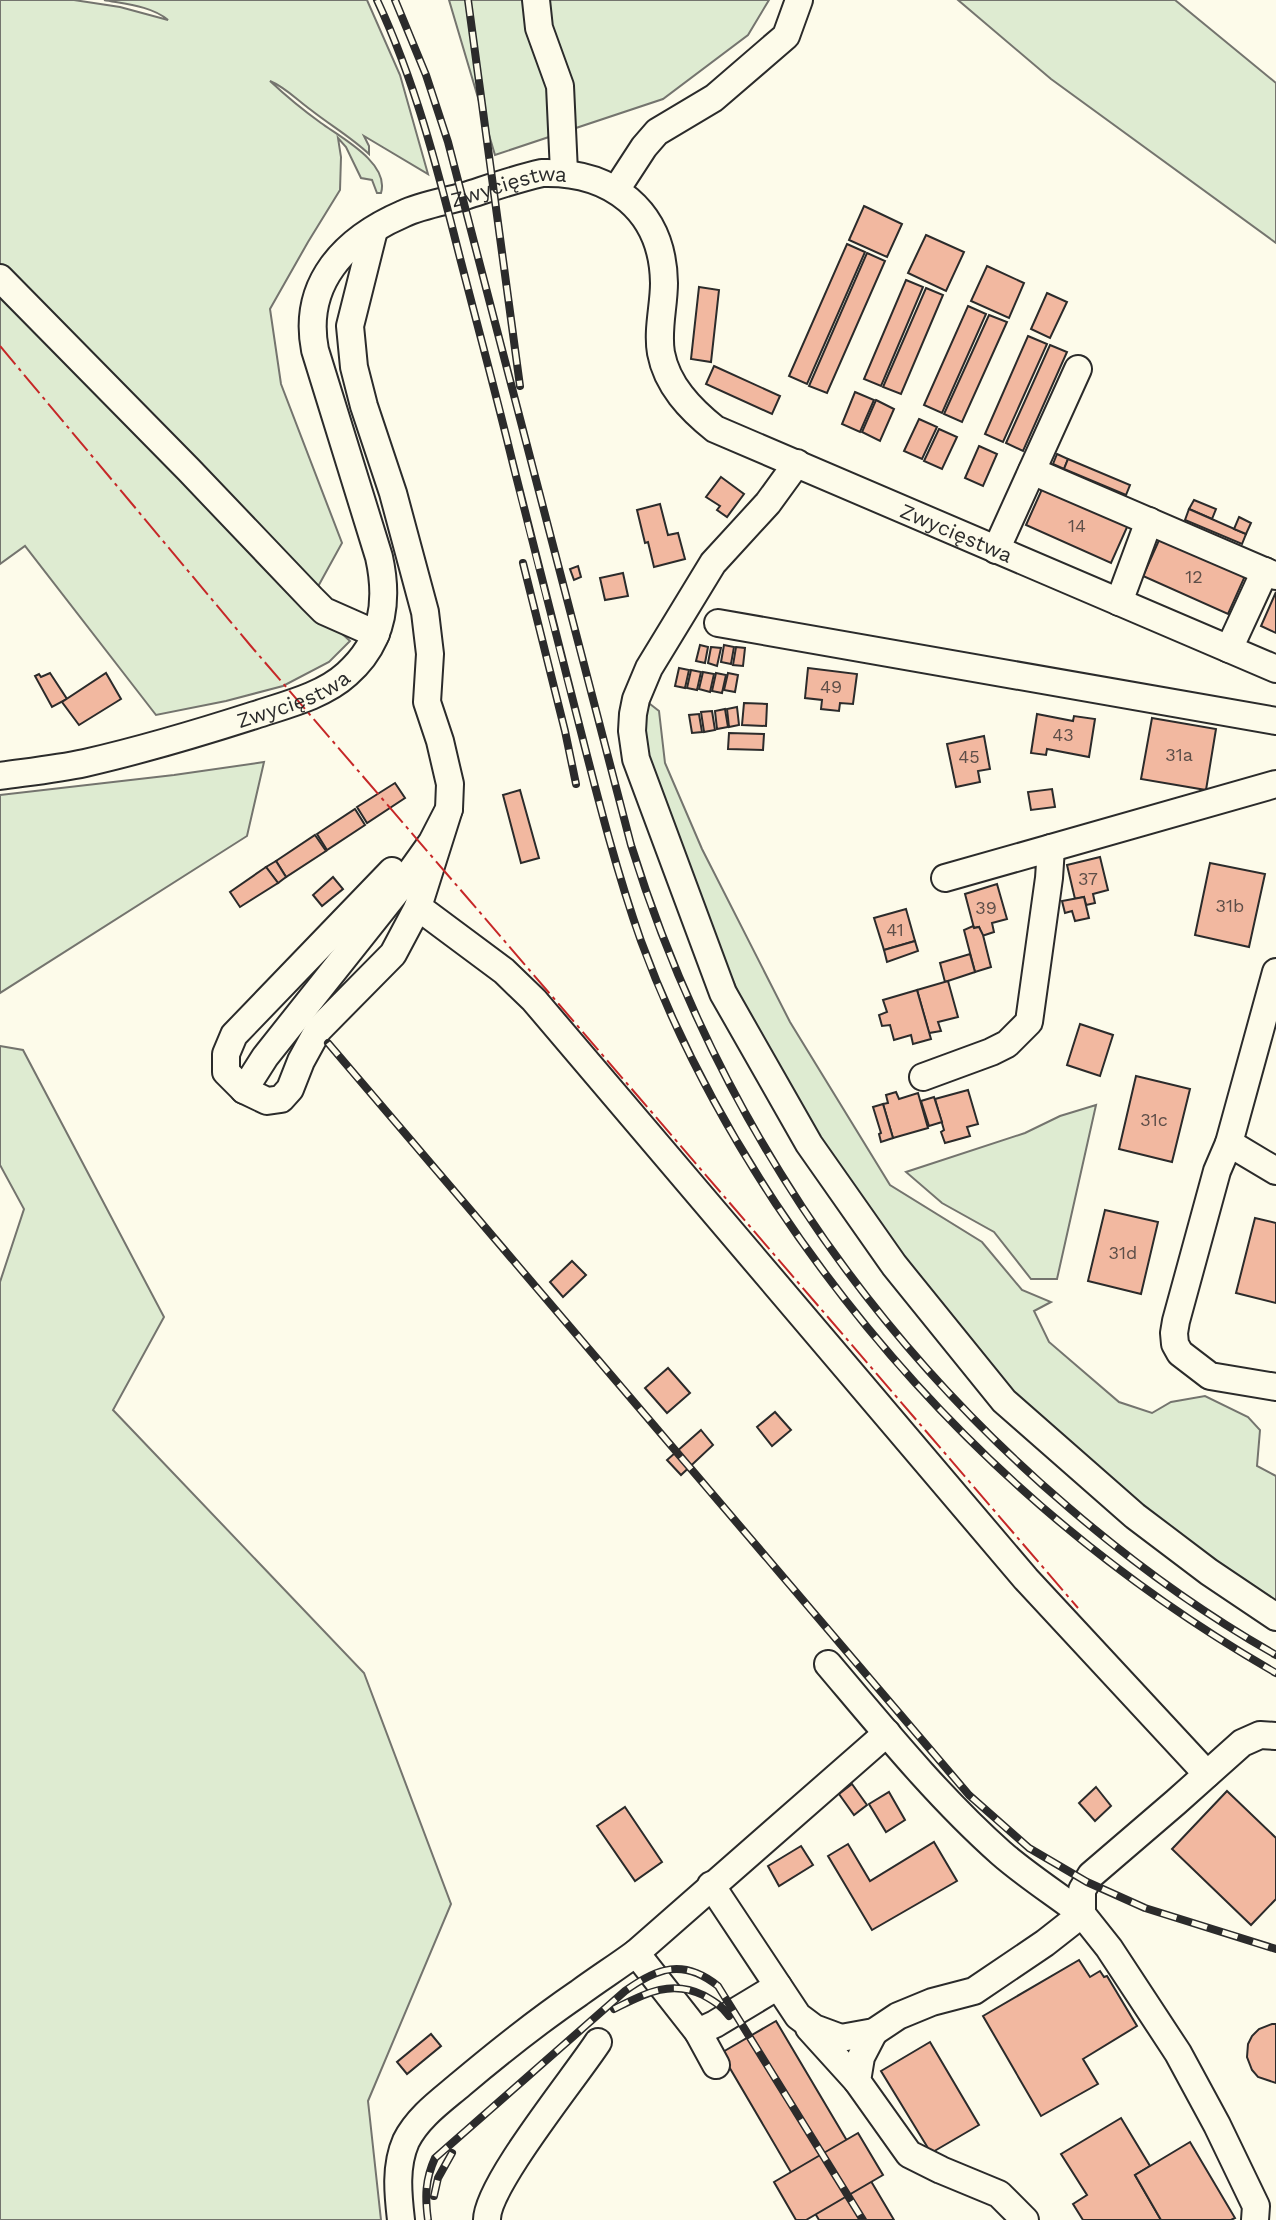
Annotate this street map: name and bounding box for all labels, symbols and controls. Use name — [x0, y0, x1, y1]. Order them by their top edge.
street label: Zwycięstwa — [448, 160, 568, 212]
street label: Zwycięstwa — [897, 497, 1017, 567]
house number: 14 — [1068, 515, 1086, 536]
house number: 12 — [1185, 566, 1203, 587]
street label: Zwycięstwa — [234, 664, 355, 733]
house number: 49 — [820, 676, 842, 697]
house number: 43 — [1052, 724, 1074, 745]
house number: 31a — [1165, 744, 1193, 765]
house number: 45 — [958, 746, 980, 767]
house number: 37 — [1078, 868, 1098, 889]
house number: 31b — [1216, 895, 1244, 916]
house number: 39 — [975, 897, 997, 918]
house number: 41 — [886, 919, 904, 940]
house number: 31c — [1140, 1109, 1168, 1130]
house number: 31d — [1109, 1242, 1137, 1263]

